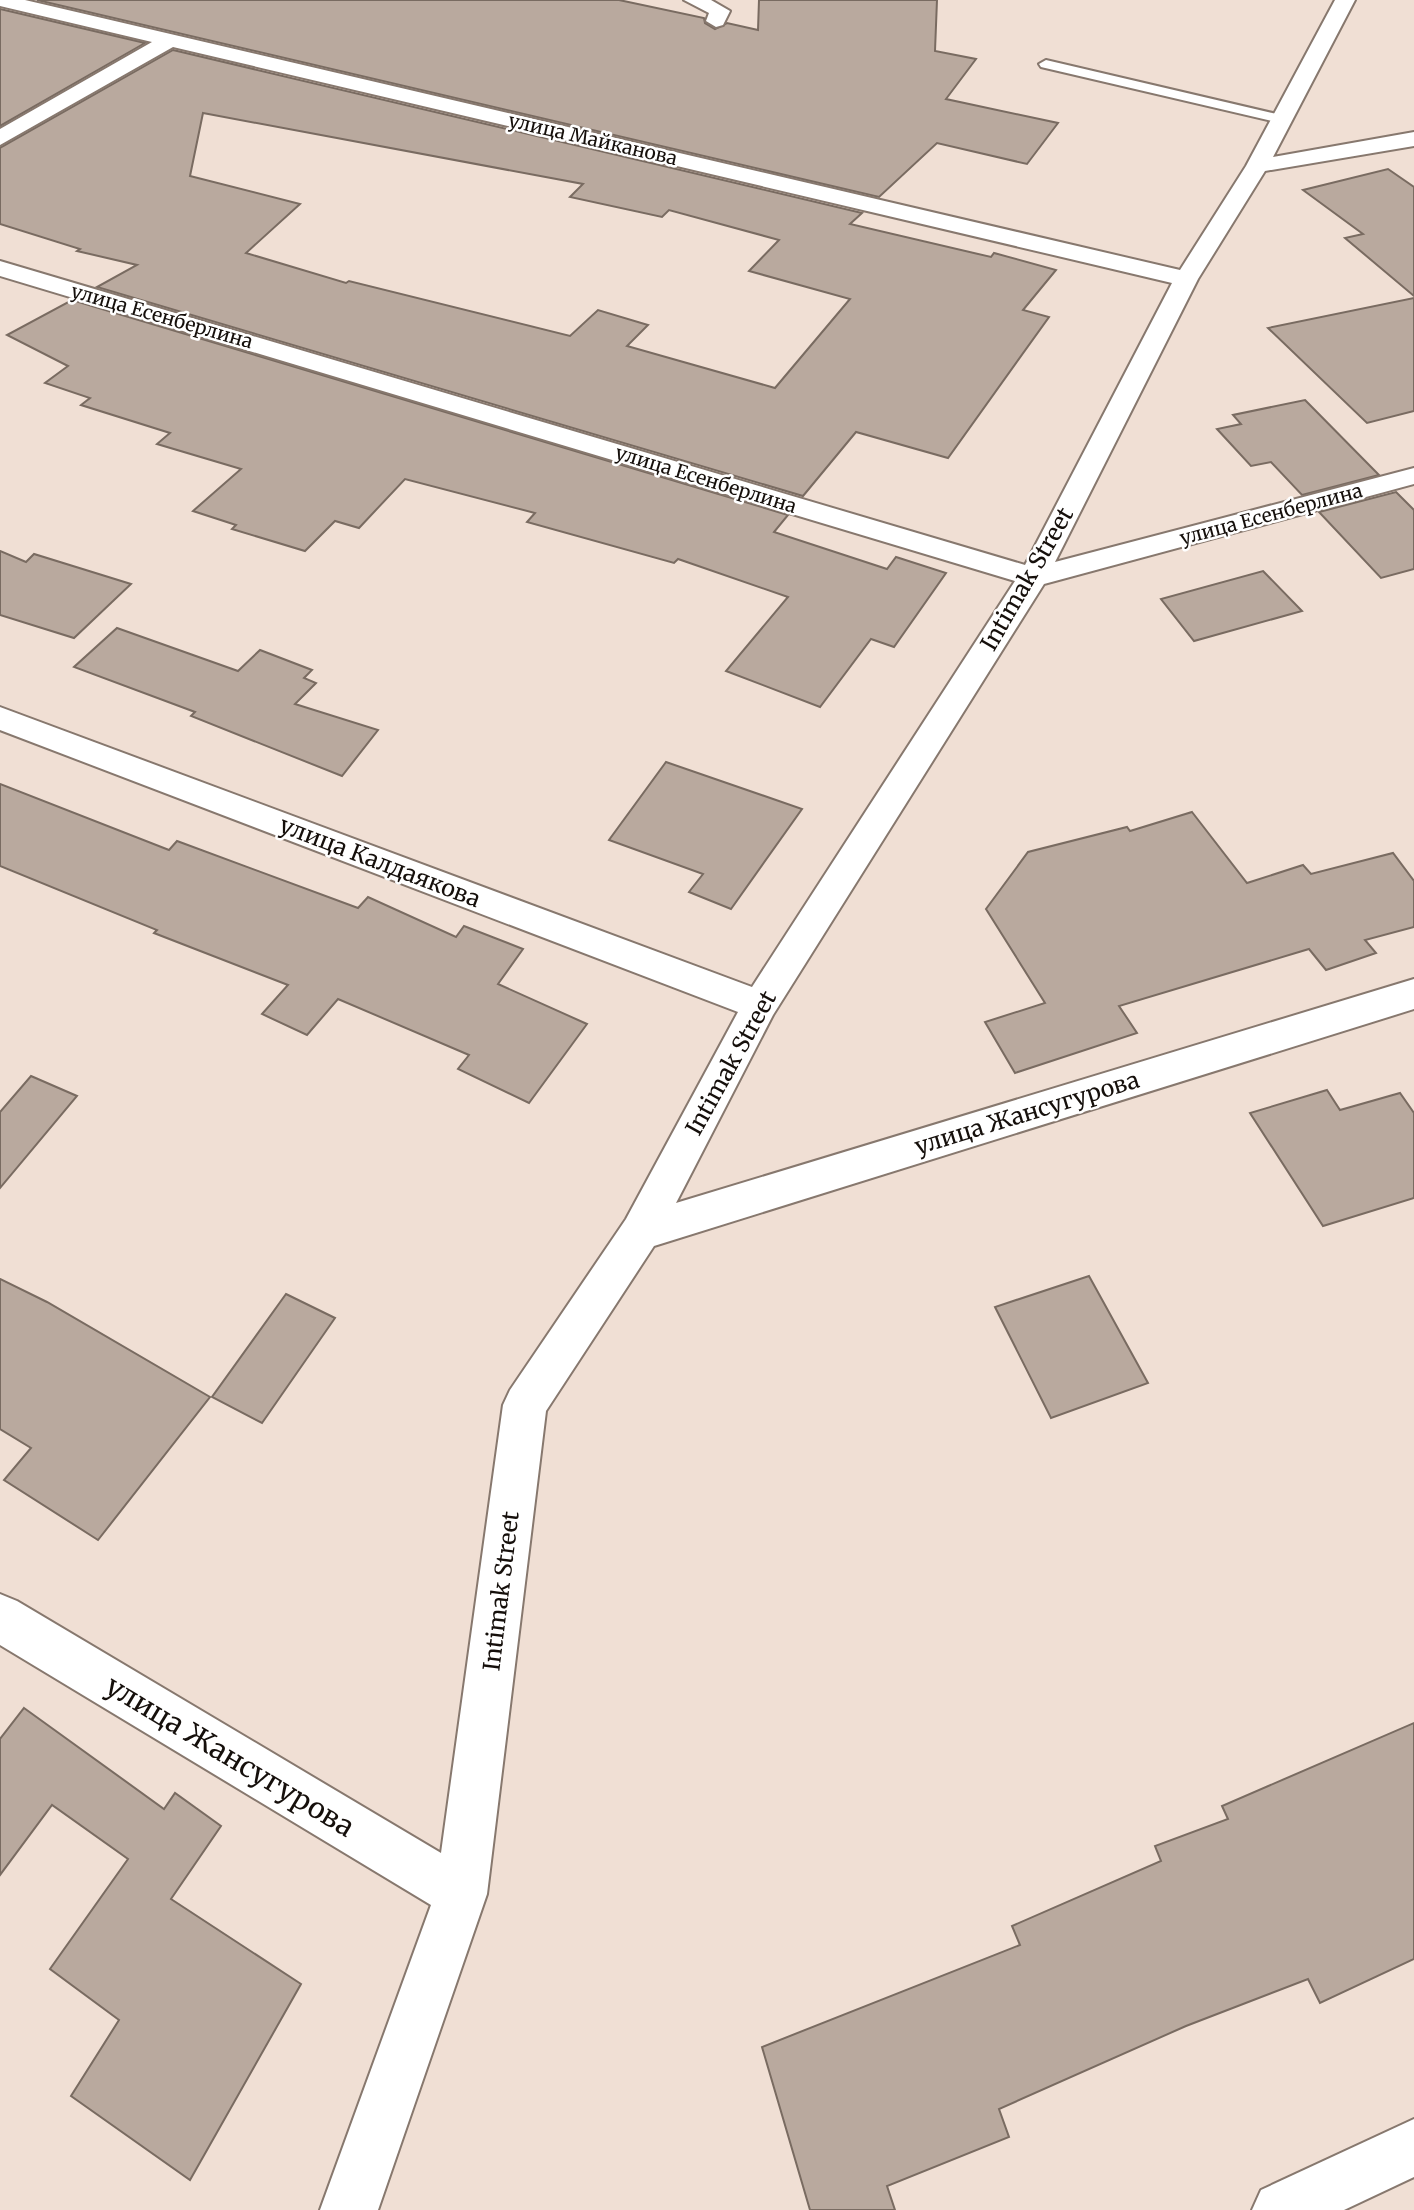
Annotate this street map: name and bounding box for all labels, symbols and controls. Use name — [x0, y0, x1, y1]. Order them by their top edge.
street label: улица Майканова — [506, 108, 680, 170]
street label: улица Есенберлина — [68, 279, 256, 353]
street label: улица Есенберлина — [613, 440, 799, 518]
street label: улица Есенберлина — [1177, 478, 1365, 550]
street label: Intimak Street — [974, 502, 1079, 656]
street label: улица Калдаякова — [276, 810, 485, 913]
street label: Intimak Street — [679, 985, 782, 1140]
street label: улица Жансугурова — [911, 1065, 1143, 1160]
street label: Intimak Street — [476, 1509, 525, 1672]
street label: улица Жансугурова — [99, 1667, 361, 1845]

